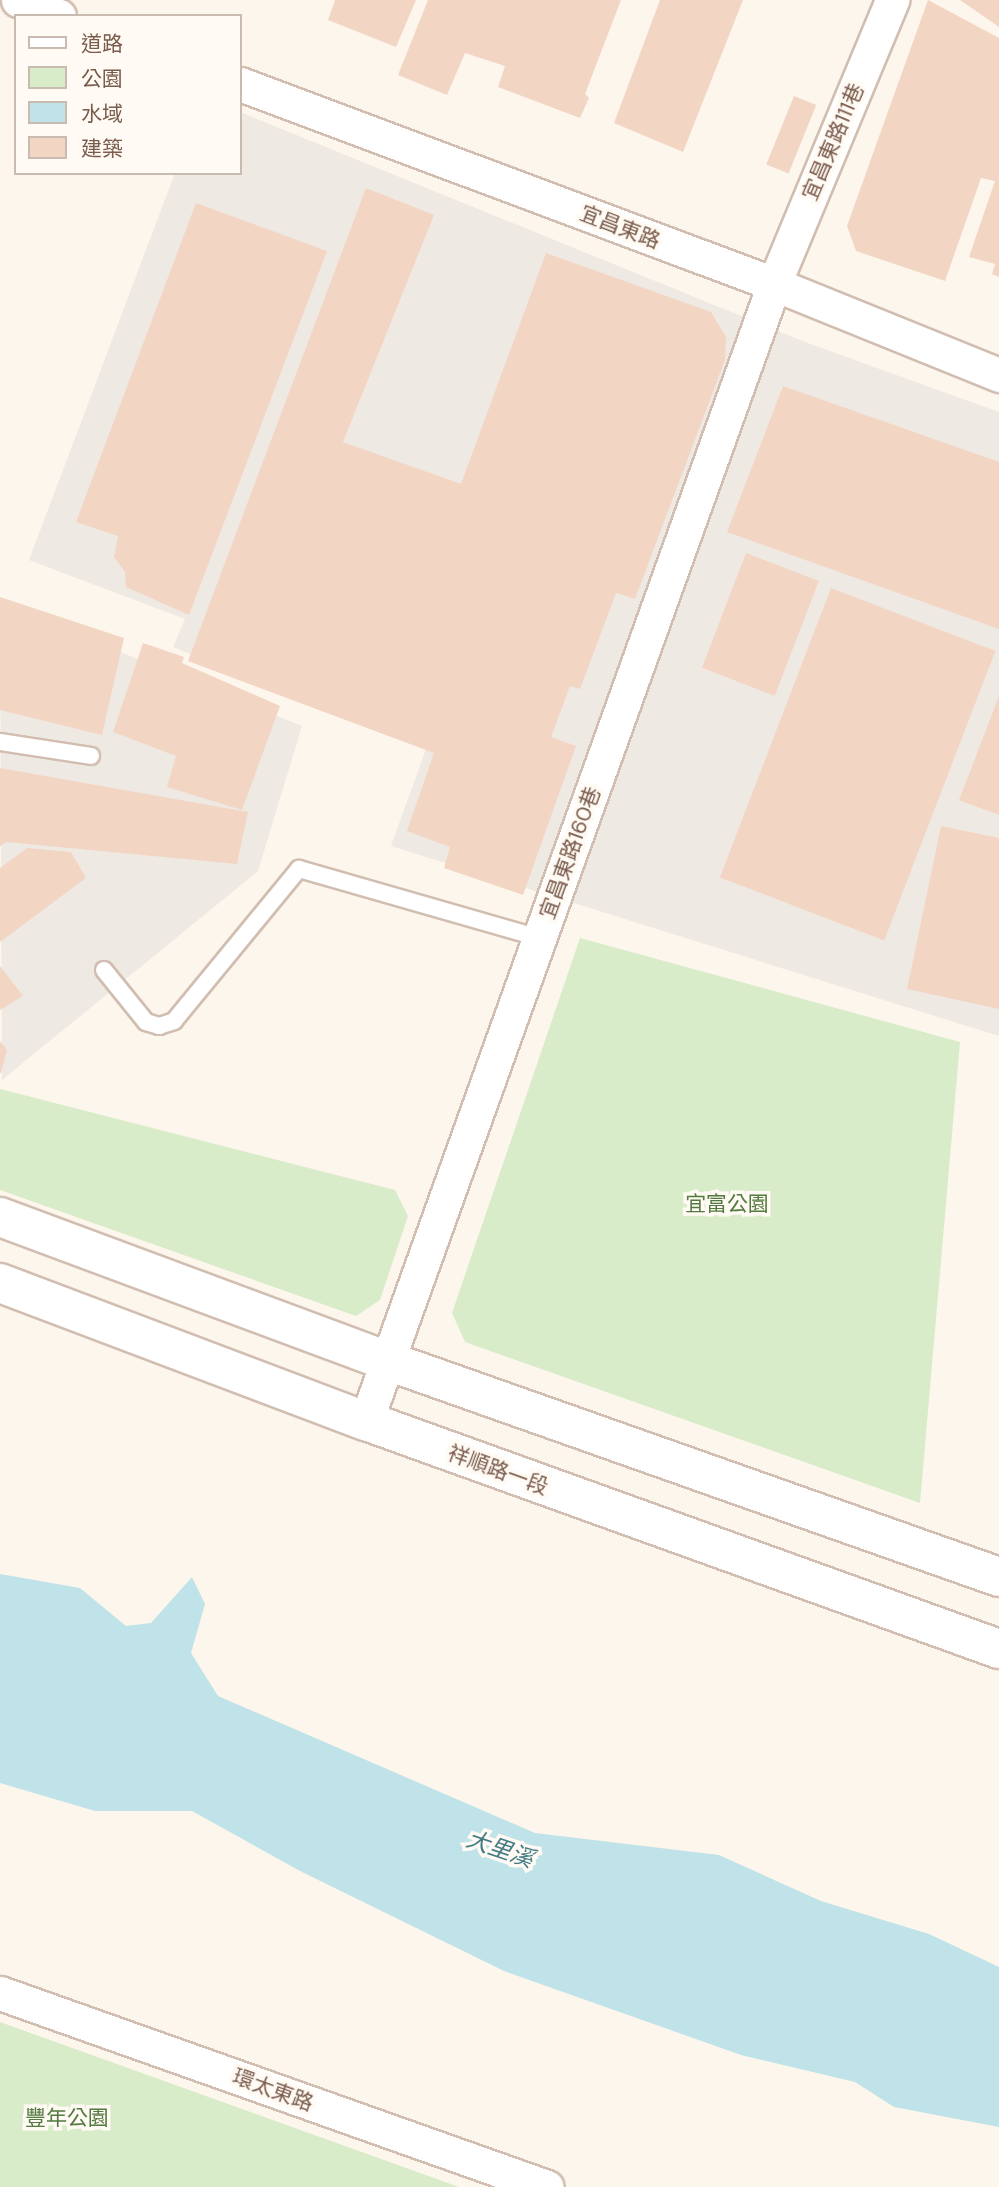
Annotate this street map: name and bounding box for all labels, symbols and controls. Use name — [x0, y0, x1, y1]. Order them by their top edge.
legend — [14, 14, 242, 175]
text: 道路 — [81, 30, 123, 58]
text: 公園 — [81, 65, 123, 93]
street label: 宜昌東路111巷 — [797, 80, 869, 204]
text: 水域 — [81, 100, 123, 128]
text: 建築 — [81, 135, 123, 163]
street label: 宜昌東路 — [576, 200, 664, 254]
street label: 宜昌東路160巷 — [534, 783, 606, 923]
park label: 宜富公園 — [685, 1191, 769, 1217]
street label: 祥順路一段 — [444, 1440, 552, 1500]
water label: 大里溪 — [463, 1825, 537, 1873]
street label: 環太東路 — [229, 2064, 317, 2116]
park label: 豐年公園 — [25, 2105, 109, 2131]

